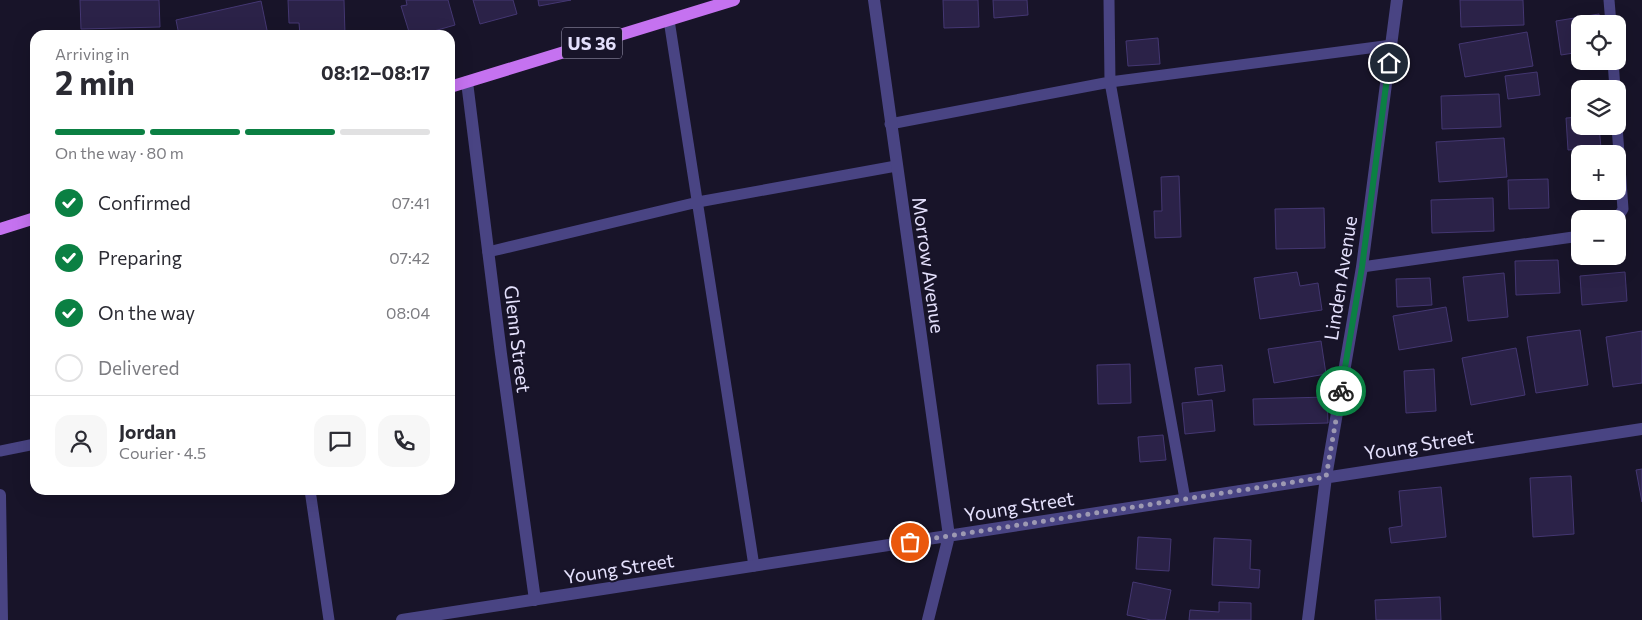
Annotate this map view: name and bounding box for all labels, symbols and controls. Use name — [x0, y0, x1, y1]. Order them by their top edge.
map controls — [1571, 15, 1626, 265]
button: locate — [1571, 15, 1626, 70]
road number: US 36 — [562, 28, 622, 58]
pin — [1368, 42, 1410, 84]
text: Arriving in — [55, 44, 129, 63]
icon: home — [1375, 49, 1403, 77]
text: 08:12–08:17 — [321, 61, 430, 84]
text: 2 min — [55, 62, 135, 102]
button: layers — [1571, 80, 1626, 135]
text: On the way · 80 m — [55, 143, 184, 162]
button: + — [1571, 145, 1626, 200]
icon: check — [55, 189, 83, 217]
text: Confirmed — [98, 191, 191, 214]
text: 07:41 — [391, 193, 430, 212]
street label: Morrow Avenue — [908, 195, 950, 335]
button: − — [1571, 210, 1626, 265]
street label: Linden Avenue — [1319, 214, 1361, 342]
icon: check — [55, 244, 83, 272]
text: Preparing — [98, 246, 182, 269]
text: 07:42 — [389, 248, 430, 267]
street label: Glenn Street — [500, 284, 536, 394]
icon: check — [55, 299, 83, 327]
text: On the way — [98, 301, 195, 324]
text: 08:04 — [386, 303, 430, 322]
text: Delivered — [98, 356, 179, 379]
courier — [1316, 366, 1366, 416]
icon: bike — [1327, 377, 1355, 405]
button: person — [55, 415, 107, 467]
button: chat — [314, 415, 366, 467]
button: phone — [378, 415, 430, 467]
text: Jordan — [119, 420, 176, 443]
street label: Young Street — [1362, 424, 1476, 464]
text: Courier · 4.5 — [119, 443, 206, 462]
street label: Young Street — [962, 486, 1076, 526]
pin — [889, 521, 931, 563]
icon: bag — [896, 528, 924, 556]
street label: Young Street — [562, 548, 676, 588]

